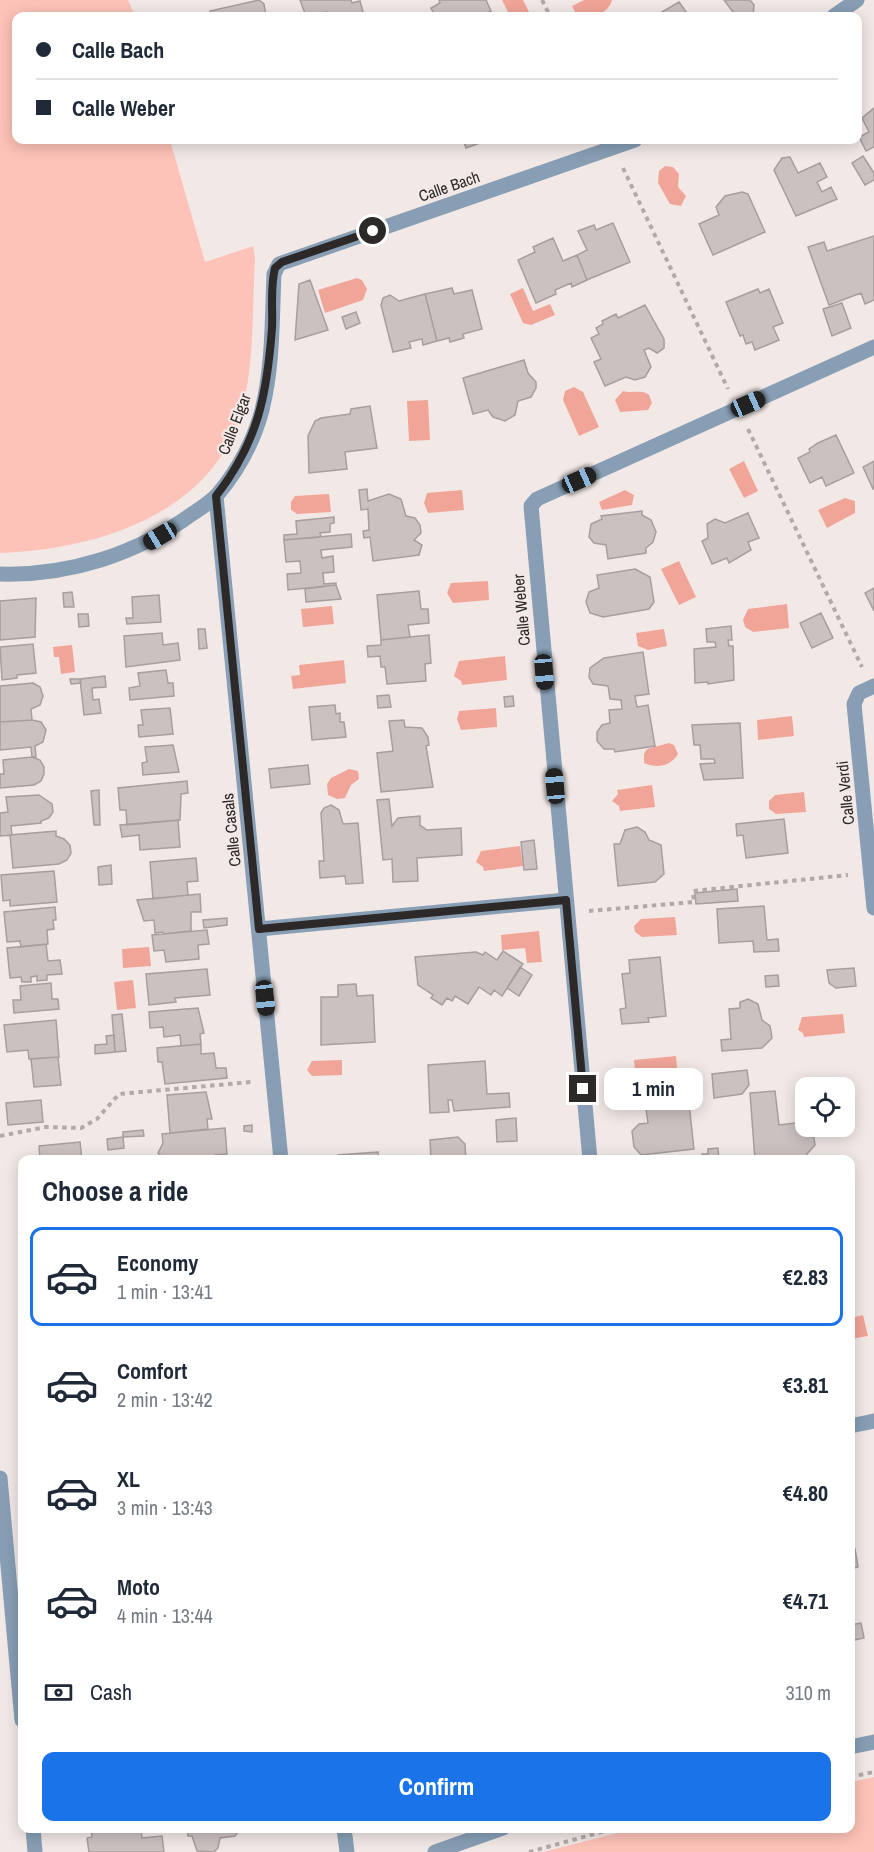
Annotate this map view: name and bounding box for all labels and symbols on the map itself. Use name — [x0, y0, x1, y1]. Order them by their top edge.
street label: Calle Bach — [415, 165, 483, 207]
route start — [359, 217, 386, 244]
car — [728, 388, 768, 420]
street label: Calle Elgar — [212, 390, 256, 458]
car — [559, 464, 599, 496]
car — [140, 519, 180, 553]
street label: Calle Weber — [507, 573, 535, 647]
car — [533, 653, 555, 691]
street label: Calle Verdi — [831, 760, 859, 826]
car — [544, 767, 566, 805]
street label: Calle Casals — [216, 792, 246, 868]
car — [254, 979, 276, 1017]
callout: 1 min — [604, 1068, 703, 1110]
route end — [569, 1075, 596, 1102]

